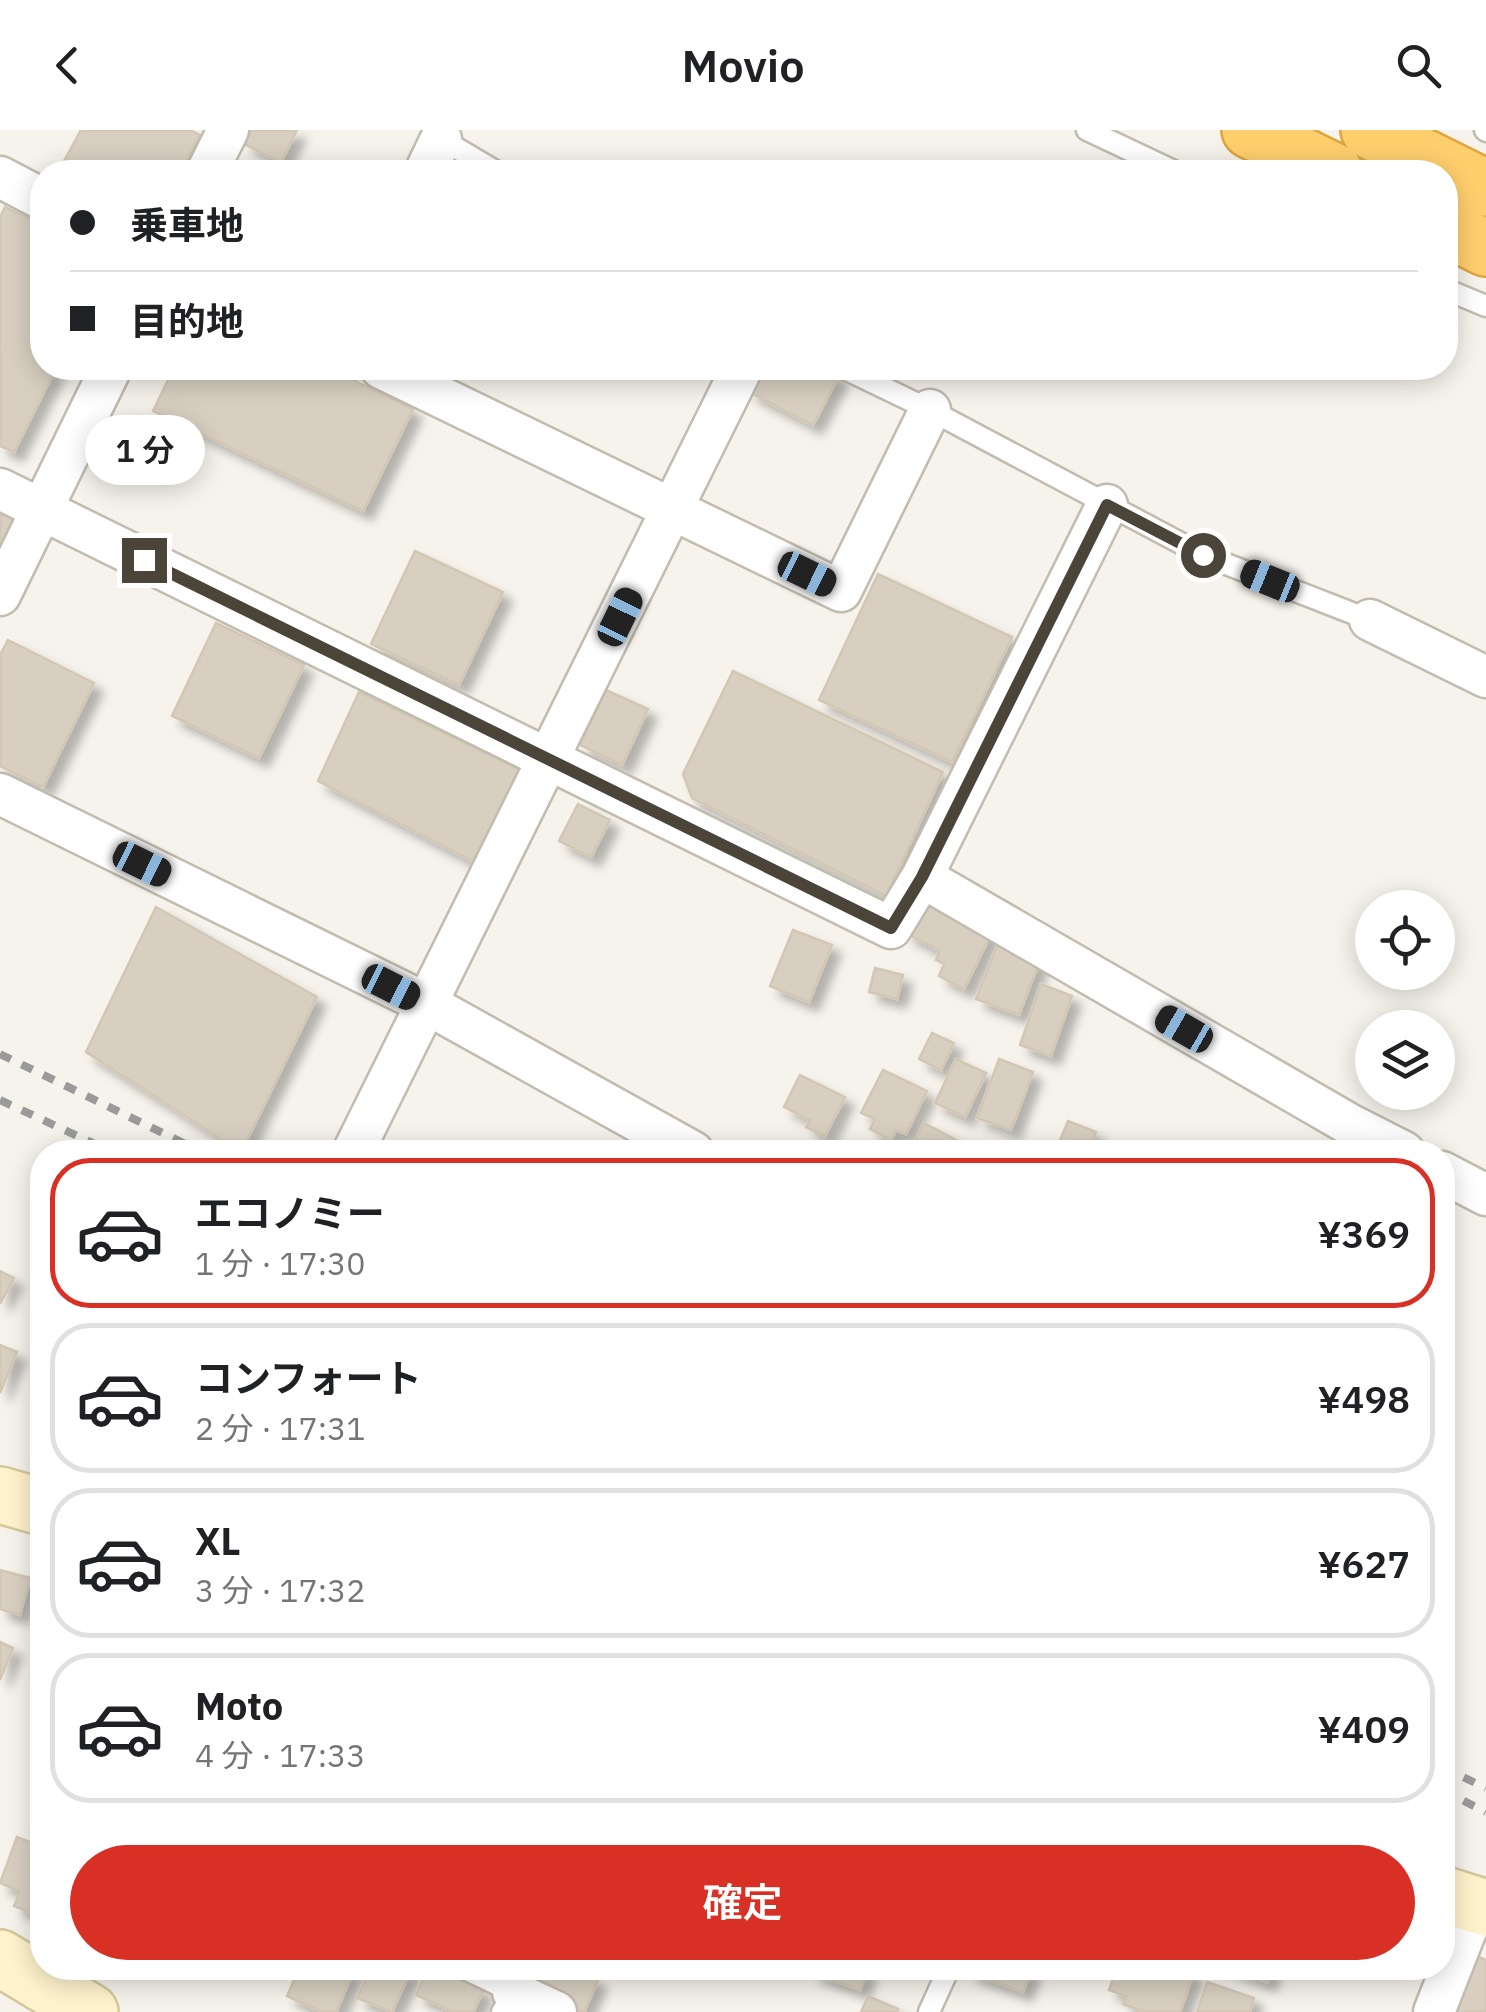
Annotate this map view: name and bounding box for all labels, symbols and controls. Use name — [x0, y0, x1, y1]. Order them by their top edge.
text: Movio — [681, 36, 805, 94]
icon: back — [40, 38, 95, 93]
icon: search — [1391, 38, 1446, 93]
text: 乗車地 — [130, 200, 244, 249]
text: 目的地 — [130, 296, 244, 345]
callout: 1 分 — [84, 415, 204, 485]
text: 1 分 — [116, 429, 174, 471]
route start — [1181, 533, 1226, 578]
route end — [122, 538, 167, 583]
car — [773, 547, 841, 601]
car — [1237, 556, 1303, 606]
car — [593, 583, 647, 651]
car — [108, 837, 176, 891]
map controls — [1355, 890, 1455, 1110]
button: locate — [1355, 890, 1455, 990]
car — [357, 960, 425, 1014]
car — [1151, 1001, 1217, 1057]
button: layers — [1355, 1010, 1455, 1110]
icon: car — [75, 1188, 165, 1278]
text: エコノミー — [195, 1188, 385, 1237]
text: ¥369 — [1317, 1209, 1410, 1258]
text: 1 分 · 17:30 — [195, 1242, 365, 1284]
icon: car — [75, 1353, 165, 1443]
text: コンフォート — [195, 1353, 422, 1402]
text: ¥498 — [1317, 1374, 1410, 1423]
text: 2 分 · 17:31 — [195, 1407, 365, 1449]
text: XL — [195, 1516, 241, 1565]
icon: car — [75, 1518, 165, 1608]
text: ¥627 — [1317, 1539, 1410, 1588]
text: 3 分 · 17:32 — [195, 1569, 365, 1611]
text: Moto — [195, 1681, 283, 1730]
icon: car — [75, 1683, 165, 1773]
text: ¥409 — [1317, 1704, 1410, 1753]
text: 4 分 · 17:33 — [195, 1734, 365, 1776]
button: 確定 — [70, 1845, 1415, 1960]

